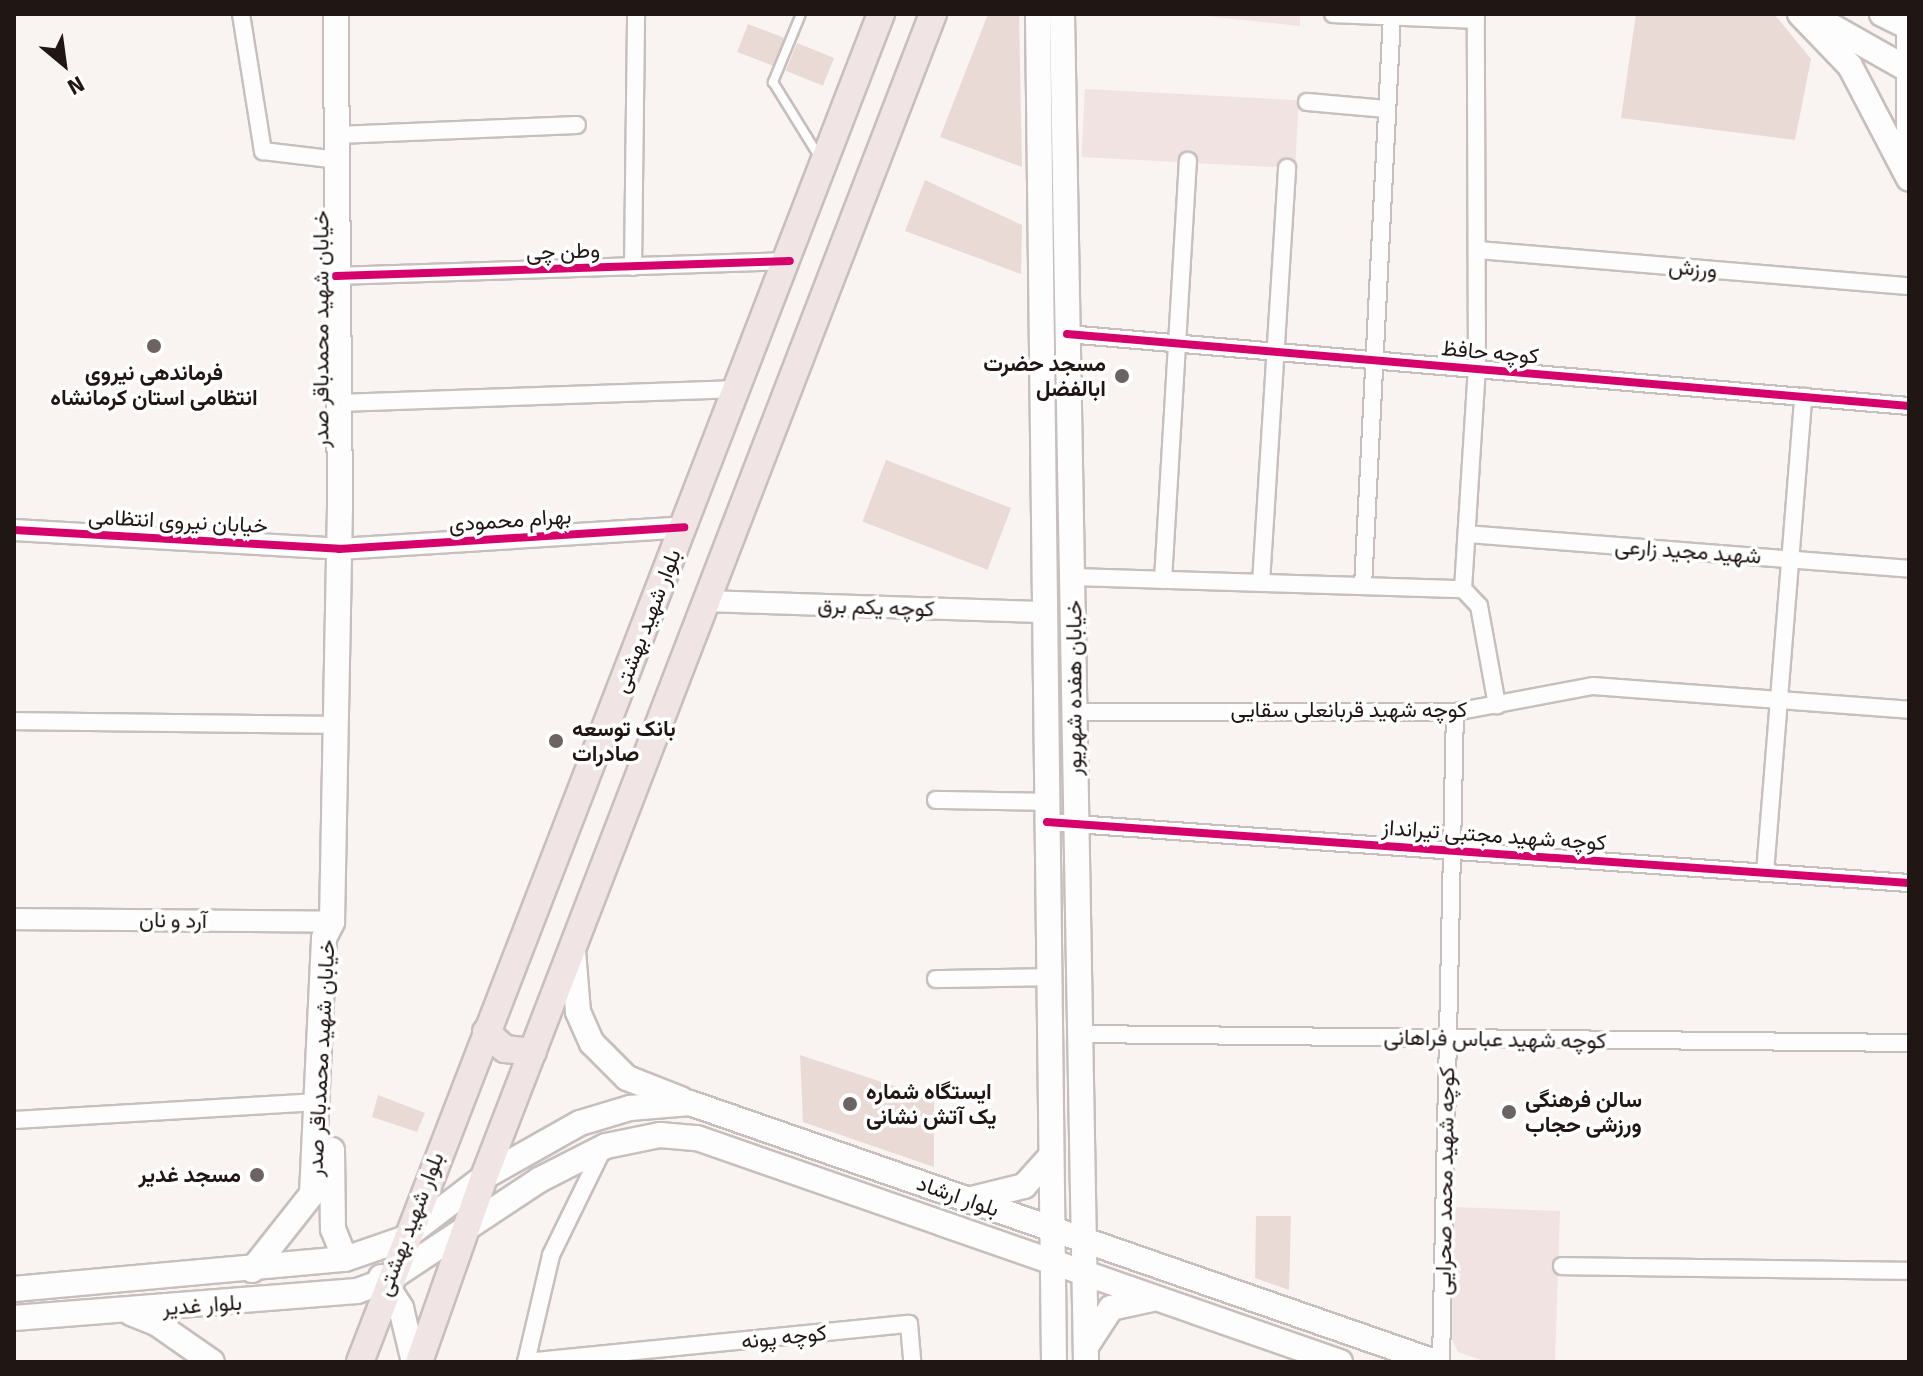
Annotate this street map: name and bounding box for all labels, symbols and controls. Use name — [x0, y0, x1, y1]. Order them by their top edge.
north arrow — [24, 24, 104, 104]
text: N — [63, 70, 89, 101]
street label: خیابان شهید محمدباقر صدر — [308, 210, 334, 448]
street label: وطن چی — [526, 237, 600, 265]
street label: ورزش — [1668, 253, 1718, 283]
street label: کوچه حافظ — [1440, 335, 1540, 369]
marker: فرماندهی نیروی انتظامی استان کرمانشاه — [145, 337, 163, 355]
place label: مسجد حضرت ابالفضل — [983, 350, 1106, 402]
place label: فرماندهی نیروی انتظامی استان کرمانشاه — [50, 359, 258, 410]
marker: مسجد حضرت ابالفضل — [1113, 367, 1131, 385]
street label: خیابان نیروی انتظامی — [87, 503, 269, 539]
street label: بهرام محمودی — [448, 503, 572, 537]
street label: شهید مجید زارعی — [1614, 533, 1762, 569]
street label: بلوار شهید بهشتی — [607, 545, 687, 697]
street label: کوچه یکم برق — [817, 592, 935, 622]
street label: خیابان هفده شهریور — [1061, 600, 1087, 776]
street label: کوچه شهید قربانعلی سقایی — [1231, 697, 1467, 723]
place label: بانک توسعه صادرات — [572, 715, 676, 766]
marker: بانک توسعه صادرات — [547, 732, 565, 750]
street label: کوچه شهید مجتبی تیرانداز — [1381, 814, 1607, 856]
street label: آرد و نان — [139, 906, 207, 934]
street label: خیابان شهید محمدباقر صدر — [302, 939, 340, 1177]
street label: کوچه شهید عباس فراهانی — [1383, 1024, 1607, 1054]
street label: کوچه شهید محمد صحرایی — [1430, 1066, 1460, 1296]
place label: ایستگاه شماره یک آتش نشانی — [866, 1078, 997, 1130]
place label: سالن فرهنگی ورزشی حجاب — [1525, 1086, 1642, 1138]
marker: ایستگاه شماره یک آتش نشانی — [841, 1095, 859, 1113]
marker: سالن فرهنگی ورزشی حجاب — [1500, 1103, 1518, 1121]
street label: بلوار شهید بهشتی — [370, 1148, 450, 1300]
place label: مسجد غدیر — [139, 1162, 241, 1188]
marker: مسجد غدیر — [248, 1166, 266, 1184]
street label: بلوار ارشاد — [913, 1170, 1003, 1222]
street label: بلوار غدیر — [161, 1289, 243, 1321]
street label: کوچه پونه — [740, 1319, 828, 1355]

